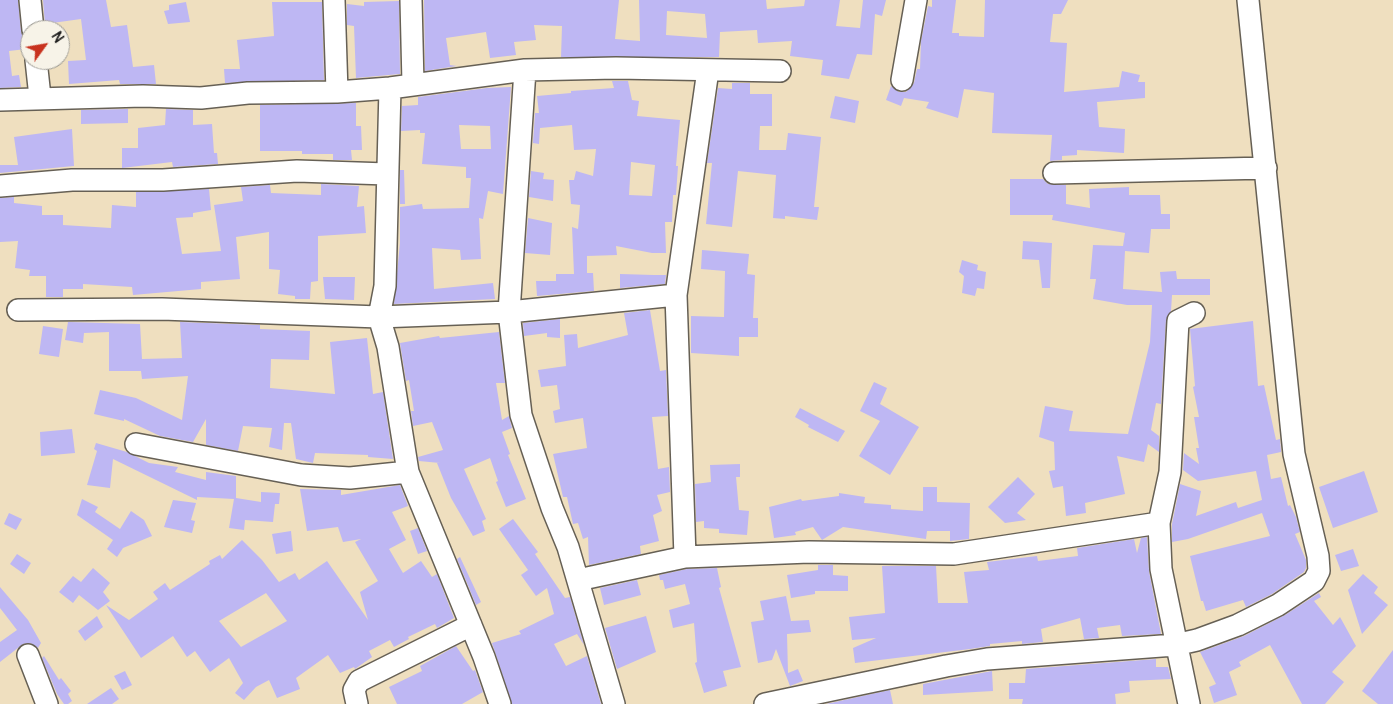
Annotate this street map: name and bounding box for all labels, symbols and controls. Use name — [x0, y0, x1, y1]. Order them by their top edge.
north arrow — [20, 20, 70, 70]
text: N — [48, 29, 67, 46]

